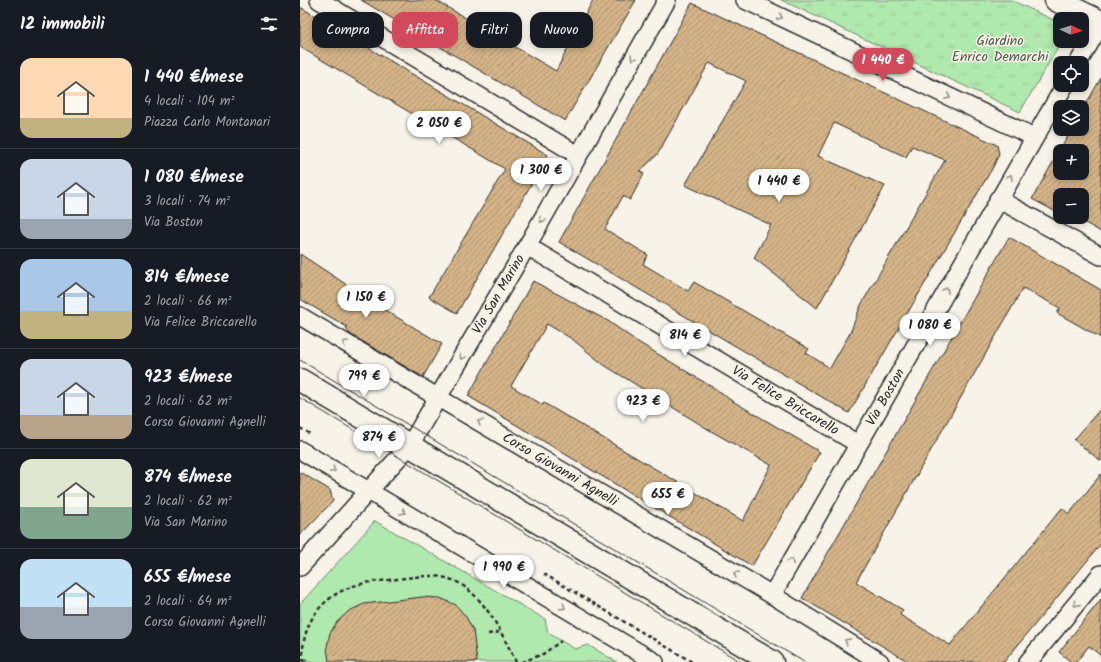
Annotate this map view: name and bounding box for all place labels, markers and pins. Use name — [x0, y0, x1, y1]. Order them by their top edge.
pin: 1 440 € — [846, 48, 920, 82]
pin: 2 050 € — [402, 111, 476, 145]
pin: 1 300 € — [504, 158, 578, 192]
pin: 1 440 € — [742, 169, 816, 203]
pin: 1 150 € — [329, 285, 403, 319]
pin: 1 080 € — [893, 313, 967, 347]
pin: 814 € — [657, 323, 713, 357]
pin: 799 € — [336, 364, 392, 398]
pin: 923 € — [615, 389, 671, 423]
pin: 874 € — [351, 425, 407, 459]
pin: 655 € — [640, 482, 696, 516]
pin: 1 990 € — [467, 555, 541, 589]

